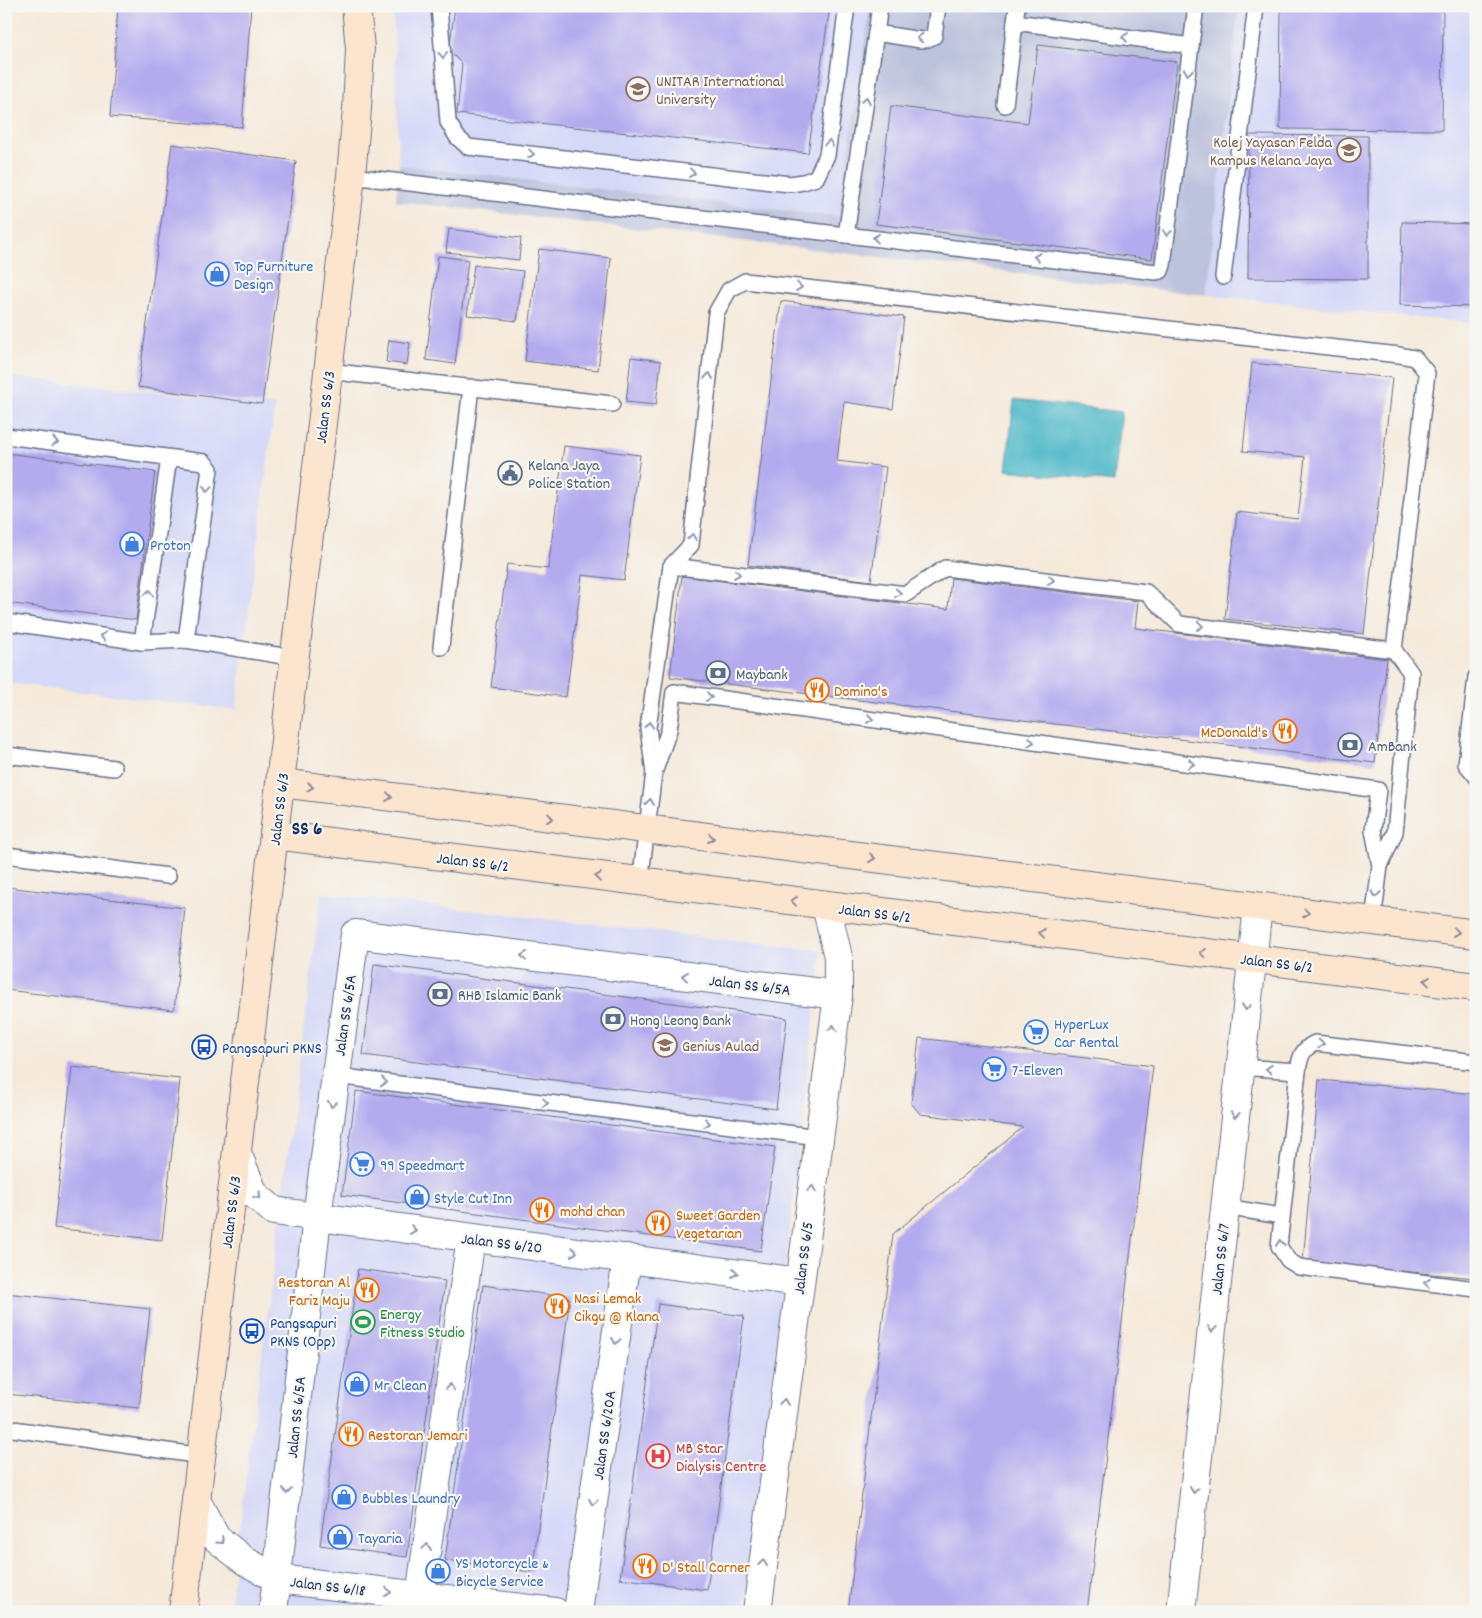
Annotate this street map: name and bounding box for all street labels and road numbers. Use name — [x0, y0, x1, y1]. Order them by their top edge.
street label: Jalan SS 6/3 — [311, 370, 342, 445]
street label: Jalan SS 6/3 — [265, 772, 296, 847]
street label: Jalan SS 6/2 — [435, 848, 510, 879]
street label: Jalan SS 6/2 — [837, 899, 912, 930]
street label: Jalan SS 6/2 — [1239, 949, 1314, 980]
street label: Jalan SS 6/5A — [708, 970, 792, 1003]
street label: Jalan SS 6/5A — [329, 973, 364, 1058]
street label: Jalan SS 6/3 — [217, 1175, 248, 1250]
street label: Jalan SS 6/5 — [789, 1221, 820, 1296]
street label: Jalan SS 6/7 — [1206, 1222, 1237, 1296]
street label: Jalan SS 6/20 — [460, 1228, 544, 1261]
street label: Jalan SS 6/5A — [282, 1375, 313, 1459]
street label: Jalan SS 6/20A — [588, 1389, 623, 1482]
street label: Jalan SS 6/18 — [289, 1571, 367, 1604]

